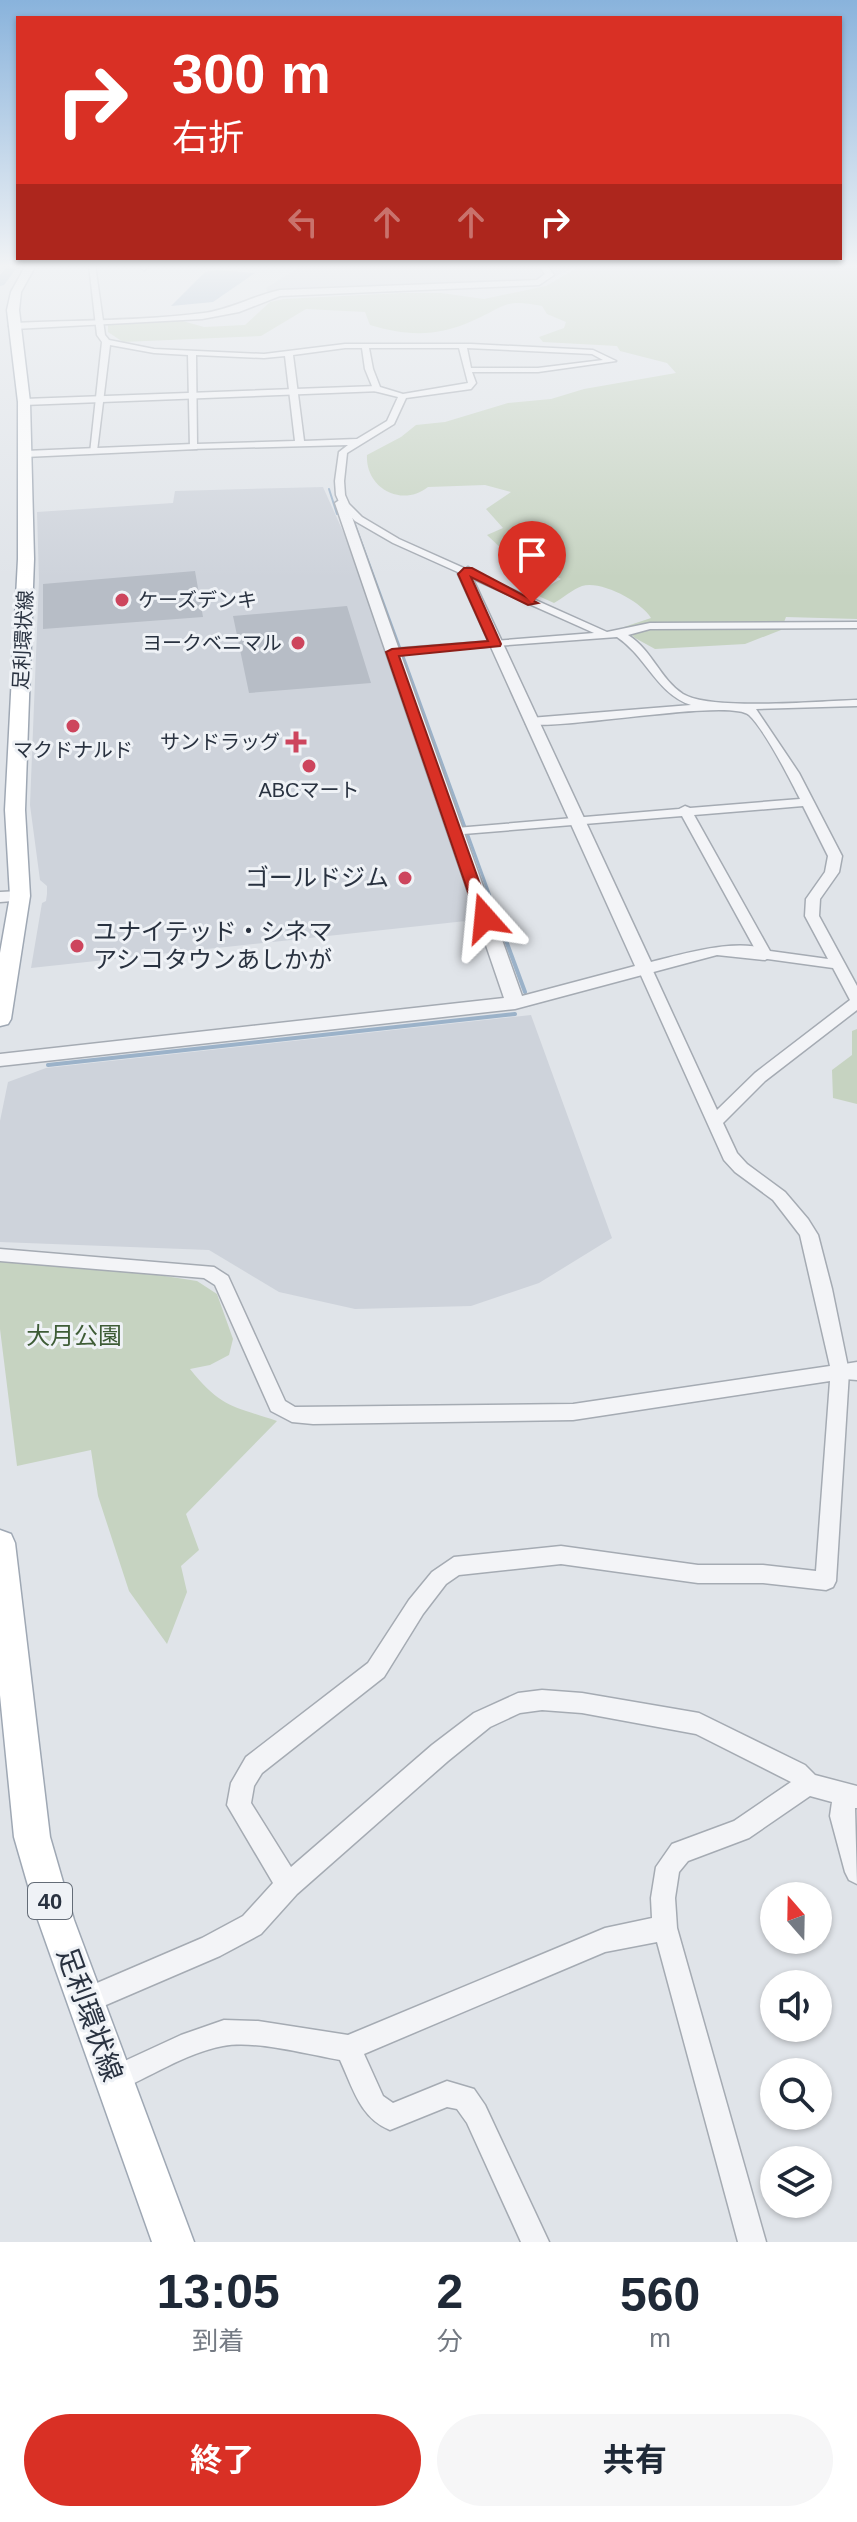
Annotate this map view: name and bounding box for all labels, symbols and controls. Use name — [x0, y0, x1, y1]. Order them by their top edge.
text: 300 m — [172, 42, 331, 105]
icon: right — [40, 48, 144, 152]
text: 右折 — [172, 117, 244, 158]
icon: left — [281, 200, 325, 244]
icon: ahead — [365, 200, 409, 244]
icon: ahead — [449, 200, 493, 244]
icon: right — [533, 200, 577, 244]
pin — [498, 521, 566, 603]
icon: arrive — [510, 533, 554, 577]
street label: 足利環状線 — [9, 589, 37, 691]
place label: ケーズデンキ — [138, 589, 257, 611]
marker: ケーズデンキ — [113, 591, 131, 609]
place label: ヨークベニマル — [142, 632, 282, 654]
marker: ヨークベニマル — [289, 634, 307, 652]
marker: マクドナルド — [64, 717, 82, 735]
place label: サンドラッグ — [160, 731, 280, 753]
marker: サンドラッグ — [287, 733, 305, 751]
place label: マクドナルド — [13, 739, 133, 761]
marker: ABCマート — [300, 757, 318, 775]
place label: ABCマート — [258, 779, 360, 801]
place label: ゴールドジム — [245, 864, 389, 891]
marker: ゴールドジム — [396, 869, 414, 887]
position arrow — [443, 876, 527, 960]
place label: ユナイテッド・シネマ アシコタウンあしかが — [93, 918, 333, 973]
marker: ユナイテッド・シネマ アシコタウンあしかが — [68, 937, 86, 955]
park label: 大月公園 — [26, 1322, 122, 1349]
north arrow — [760, 1882, 832, 1954]
map controls — [760, 1882, 832, 2218]
road number: 40 — [28, 1883, 72, 1919]
street label: 足利環状線 — [51, 1943, 128, 2085]
button: sound — [760, 1970, 832, 2042]
button: search — [760, 2058, 832, 2130]
button: layers — [760, 2146, 832, 2218]
text: 13:05 — [157, 2265, 280, 2318]
text: 2 — [436, 2265, 463, 2318]
text: 560 — [620, 2268, 700, 2321]
text: m — [649, 2323, 671, 2353]
text: 到着 — [192, 2326, 244, 2356]
text: 分 — [437, 2326, 463, 2356]
button: 終了 — [24, 2414, 421, 2506]
button: 共有 — [437, 2414, 833, 2506]

